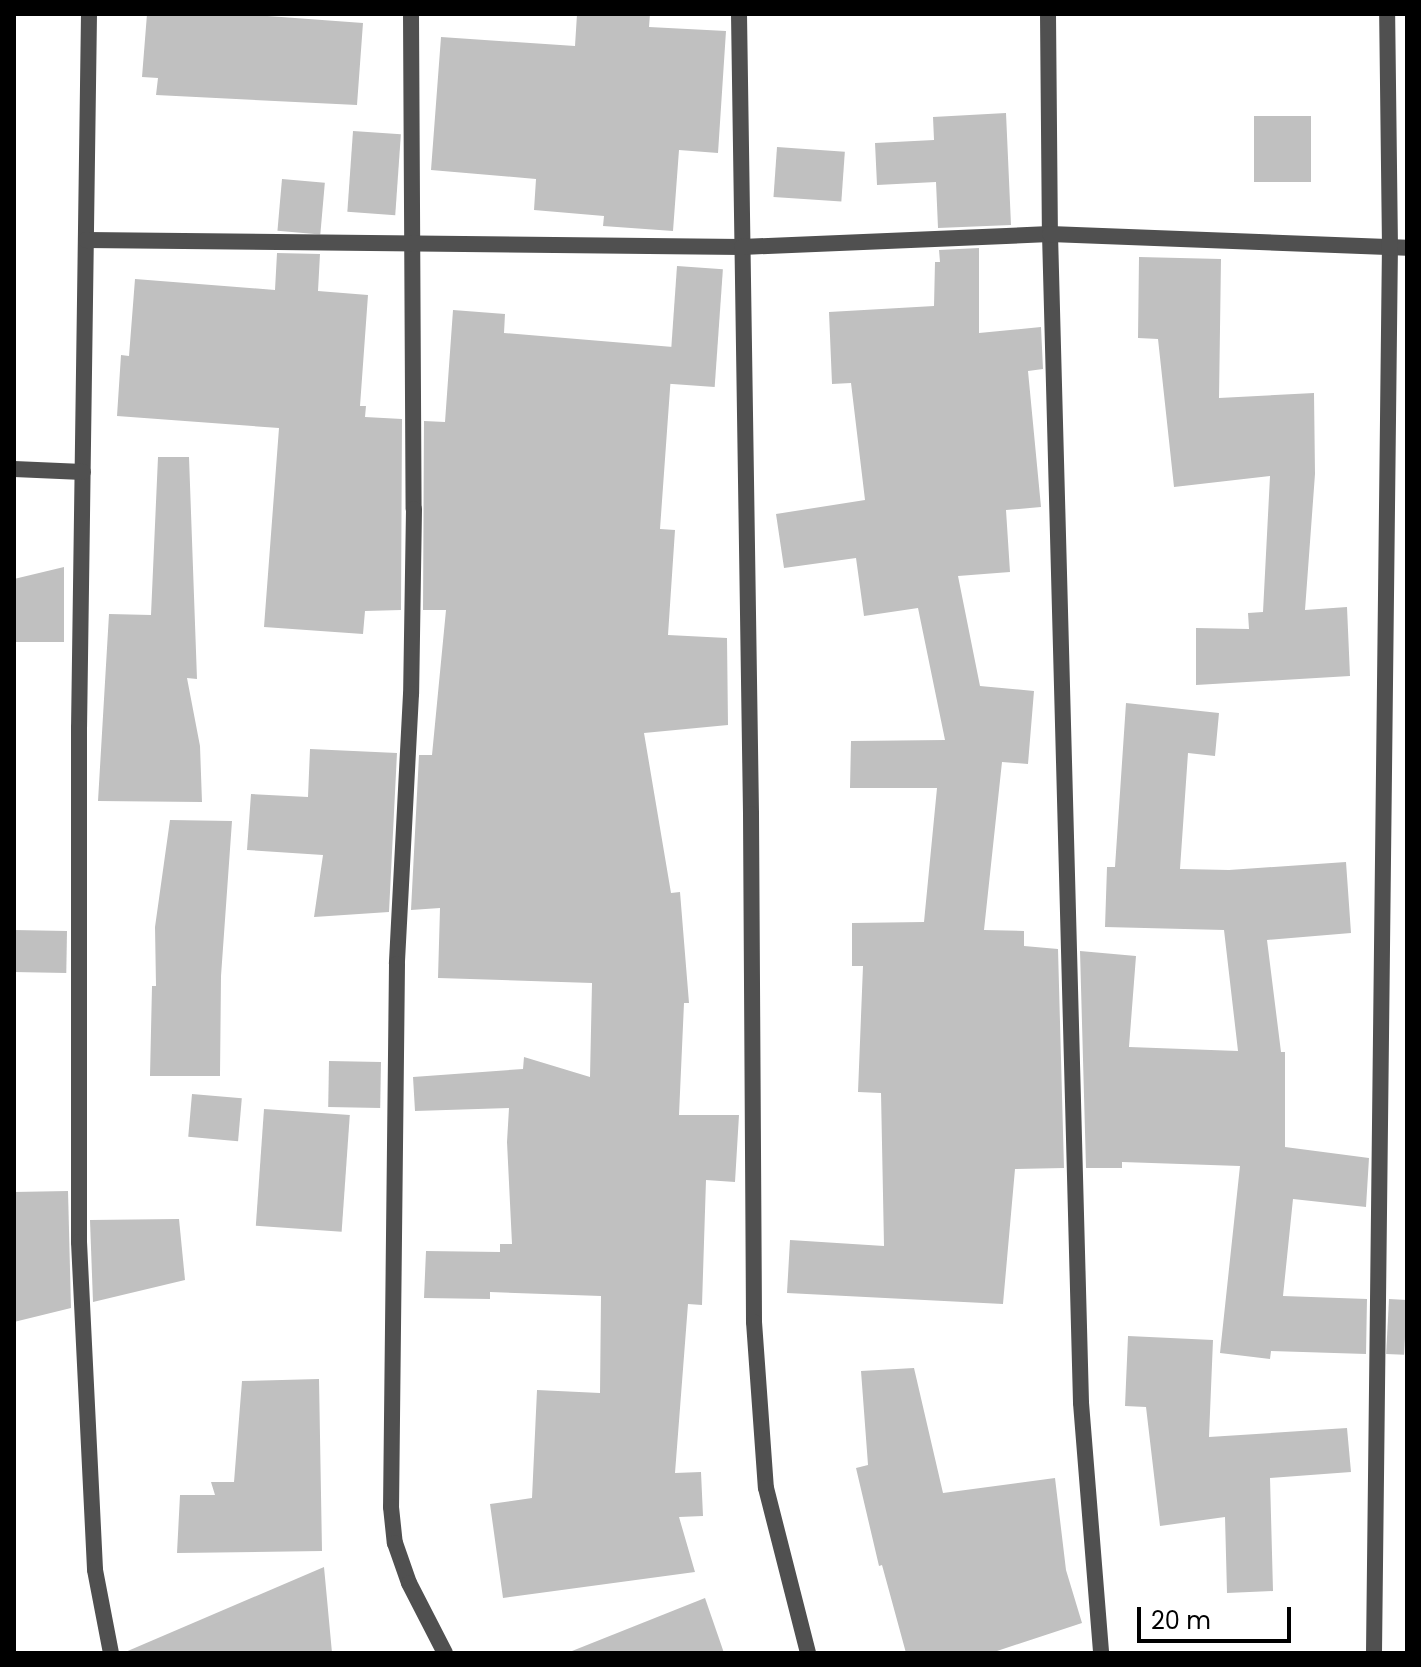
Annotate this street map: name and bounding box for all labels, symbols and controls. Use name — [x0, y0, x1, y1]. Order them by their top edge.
scale bar — [1141, 1591, 1295, 1641]
text: 20 m — [1151, 1604, 1211, 1637]

